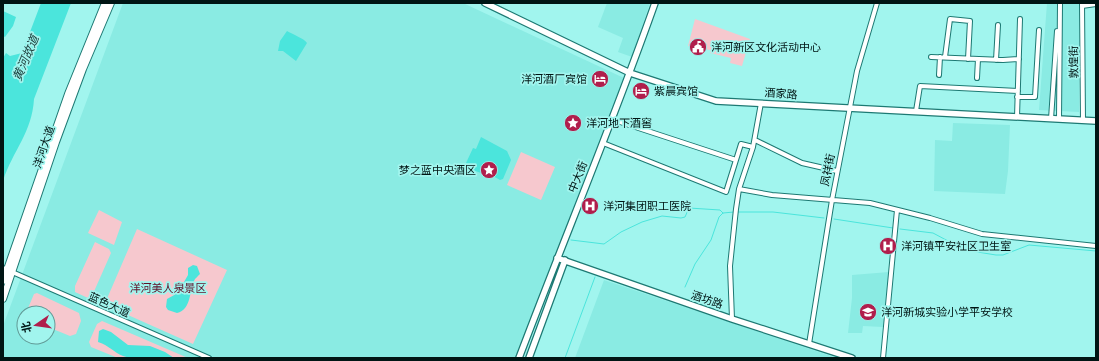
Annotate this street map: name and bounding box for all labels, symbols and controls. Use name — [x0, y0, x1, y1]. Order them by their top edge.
water label: 黄河故道 — [10, 31, 43, 83]
public building icon: 洋河新区文化活动中心 — [688, 37, 708, 57]
place label: 洋河新区文化活动中心 — [711, 41, 821, 54]
street label: 敦煌街 — [1067, 45, 1081, 79]
hotel icon: 洋河酒厂宾馆 — [590, 69, 610, 89]
place label: 洋河酒厂宾馆 — [521, 73, 587, 86]
hotel icon: 紫晨宾馆 — [631, 81, 651, 101]
place label: 紫晨宾馆 — [654, 85, 698, 98]
street label: 酒家路 — [764, 86, 798, 102]
place icon: 洋河地下酒窖 — [563, 113, 583, 133]
place label: 洋河地下酒窖 — [586, 117, 652, 130]
street label: 洋河大道 — [31, 124, 57, 170]
street label: 凤祥街 — [818, 153, 838, 187]
street label: 中大街 — [566, 159, 590, 195]
place icon: 梦之蓝中央酒区 — [479, 160, 499, 180]
place label: 梦之蓝中央酒区 — [399, 164, 476, 177]
hospital icon: 洋河集团职工医院 — [580, 196, 600, 216]
place label: 洋河集团职工医院 — [603, 200, 691, 213]
hospital icon: 洋河镇平安社区卫生室 — [878, 236, 898, 256]
place label: 洋河镇平安社区卫生室 — [901, 240, 1011, 253]
park label: 洋河美人泉景区 — [130, 282, 207, 295]
street label: 酒坊路 — [689, 288, 725, 312]
street label: 蓝色大道 — [86, 290, 132, 320]
school or university icon: 洋河新城实验小学平安学校 — [858, 302, 878, 322]
north arrow — [16, 305, 56, 345]
place label: 洋河新城实验小学平安学校 — [881, 306, 1013, 319]
text: 北 — [19, 320, 34, 334]

